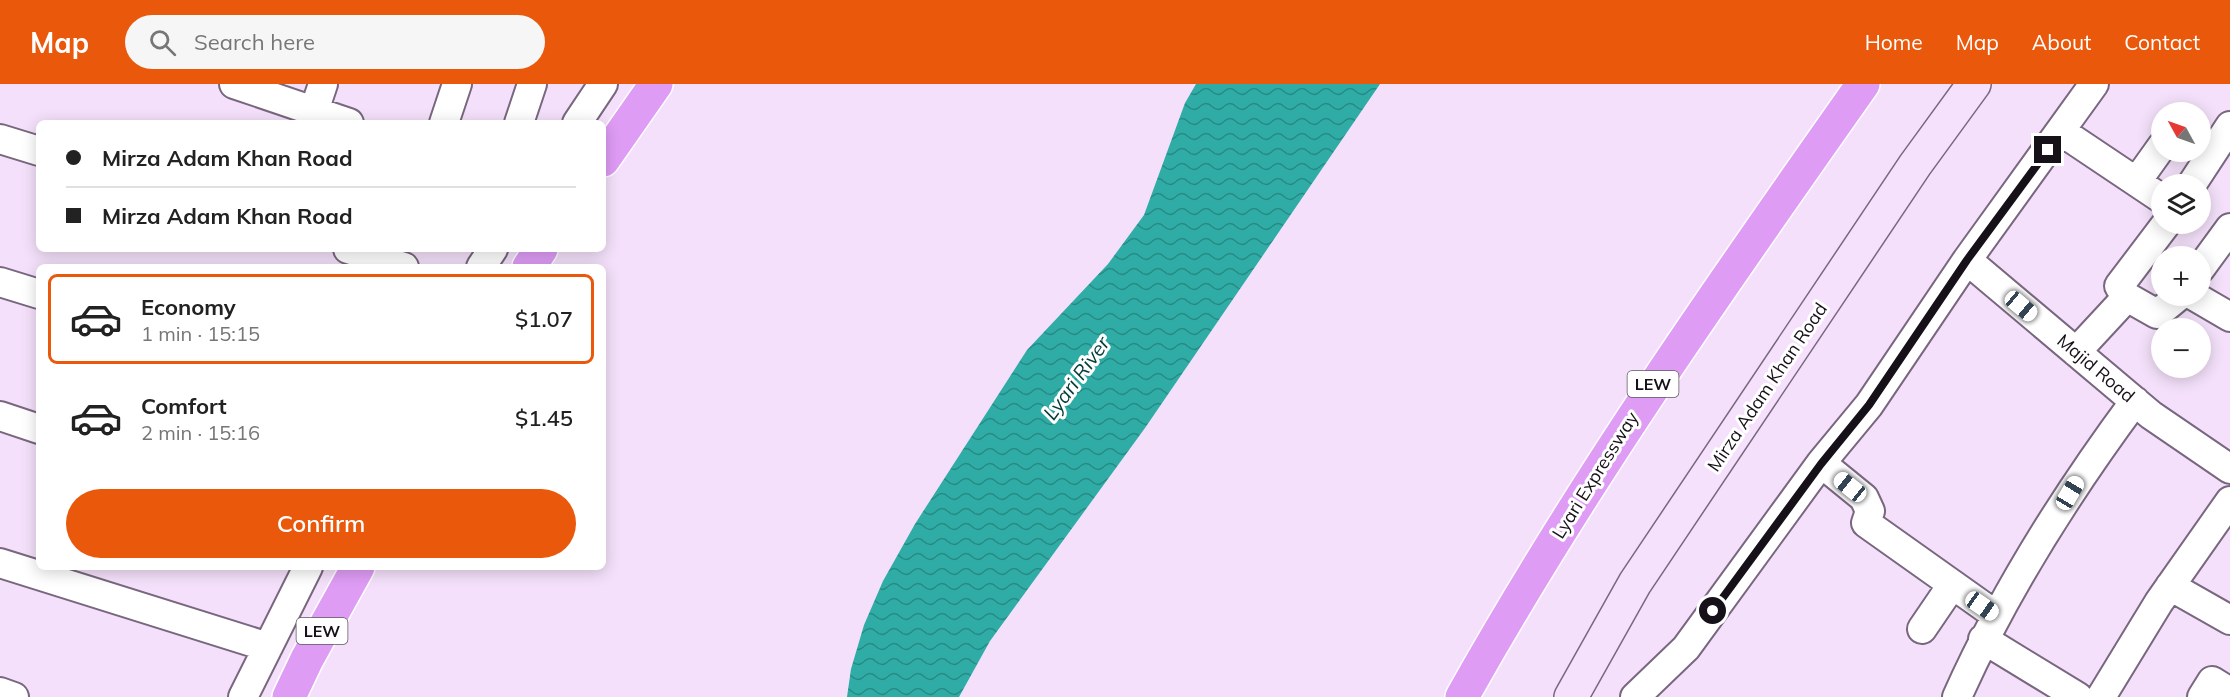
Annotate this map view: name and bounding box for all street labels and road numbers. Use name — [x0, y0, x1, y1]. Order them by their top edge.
street label: Mirza Adam Khan Road — [1702, 298, 1832, 476]
street label: Majid Road — [2052, 329, 2140, 407]
road number: LEW — [1628, 371, 1678, 397]
street label: Lyari Expressway — [1547, 407, 1644, 543]
road number: LEW — [296, 618, 348, 644]

